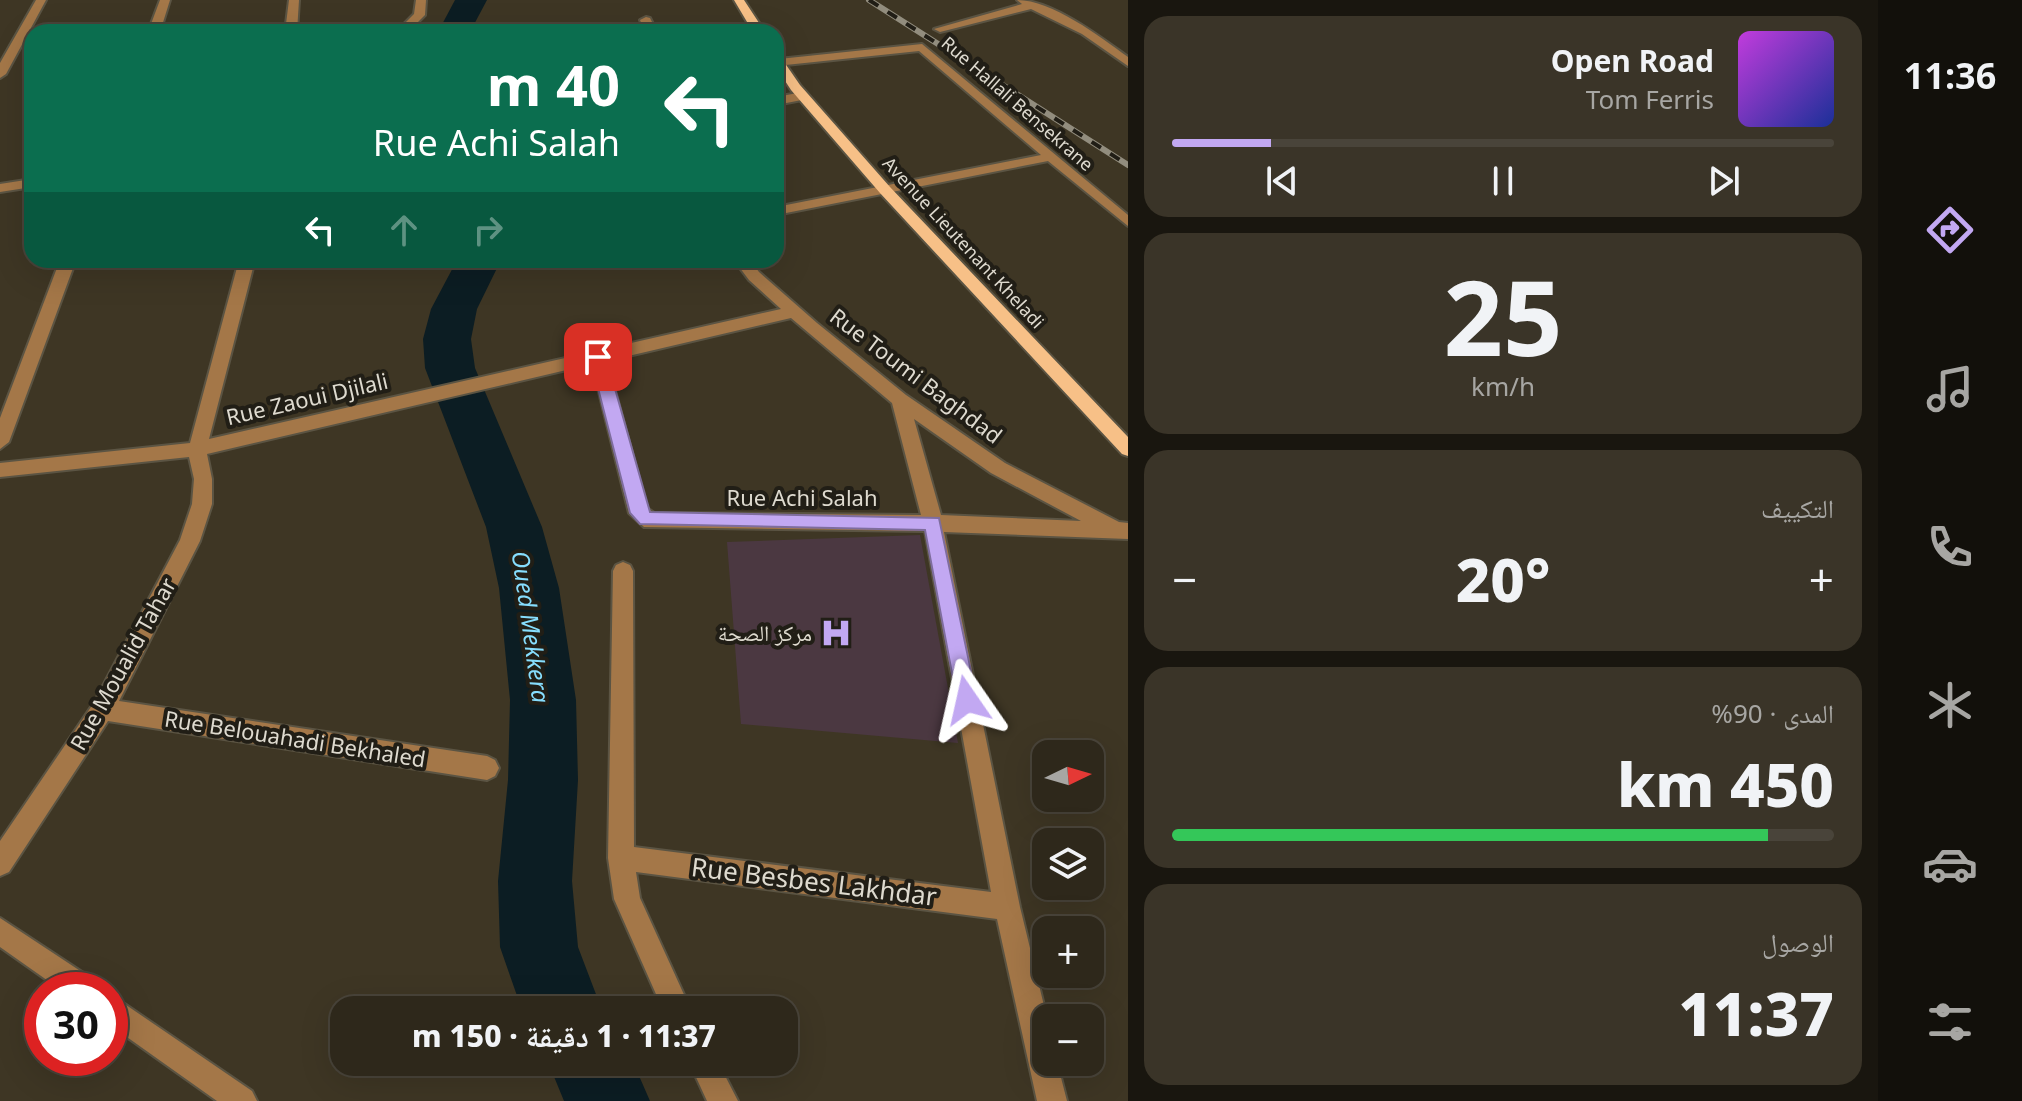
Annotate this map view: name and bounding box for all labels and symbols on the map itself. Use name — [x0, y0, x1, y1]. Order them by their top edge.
street label: Rue Hallali Bensekrane — [937, 31, 1099, 176]
street label: Avenue Lieutenant Kheladi — [878, 151, 1050, 333]
street label: Rue Toumi Baghdad — [824, 301, 1009, 450]
pin — [564, 323, 632, 391]
street label: Rue Zaoui Djilali — [223, 365, 391, 431]
street label: Rue Achi Salah — [726, 482, 878, 512]
water label: Oued Mekkera — [504, 549, 559, 705]
street label: Rue Moualid Tahar — [62, 572, 182, 755]
hospital icon: مركز الصحة — [819, 616, 853, 650]
place label: مركز الصحة — [718, 617, 812, 647]
position arrow — [925, 658, 1009, 742]
street label: Rue Belouahadi Bekhaled — [162, 703, 428, 773]
north arrow — [1032, 740, 1104, 812]
street label: Rue Besbes Lakhdar — [689, 848, 939, 914]
speed limit sign: 30 — [24, 972, 128, 1076]

